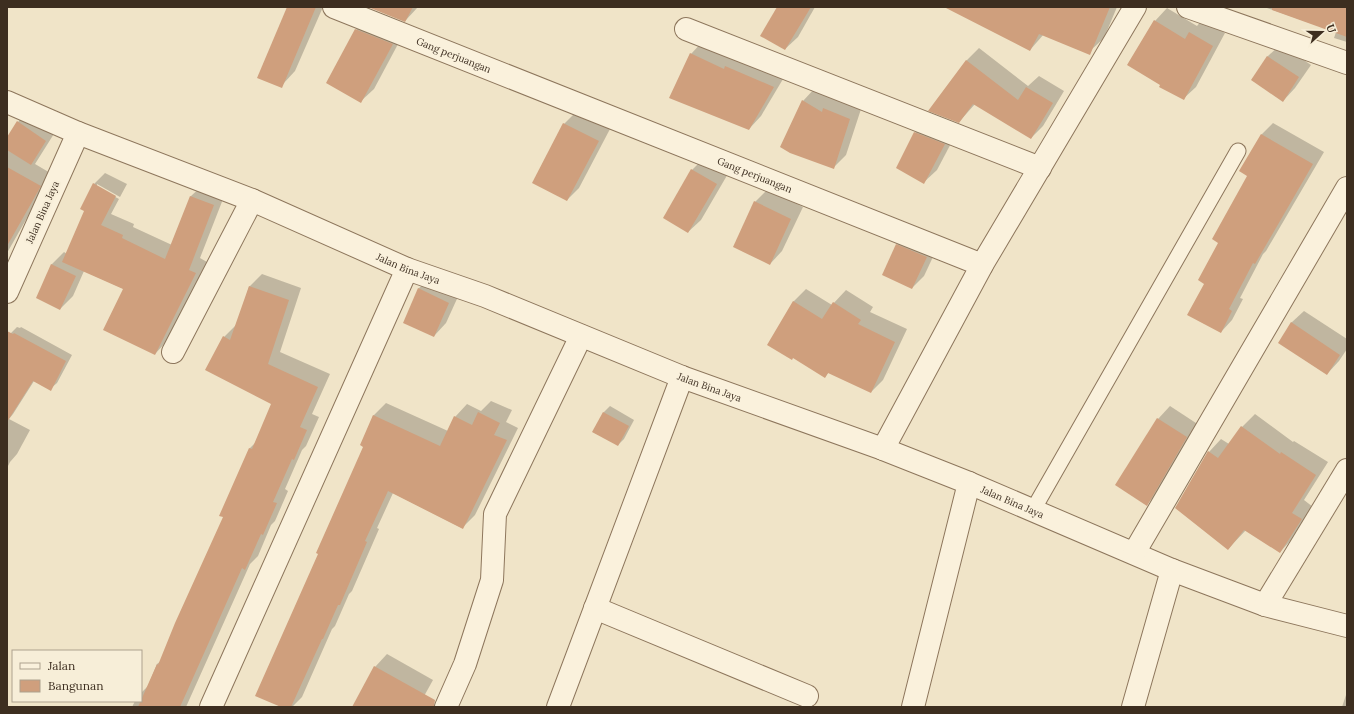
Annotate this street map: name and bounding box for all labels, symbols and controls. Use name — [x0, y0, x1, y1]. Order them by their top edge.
north arrow — [1302, 12, 1342, 52]
text: U — [1323, 22, 1340, 35]
street label: Gang perjuangan — [414, 34, 493, 76]
street label: Gang perjuangan — [715, 154, 794, 196]
street label: Jalan Bina Jaya — [22, 179, 62, 246]
street label: Jalan Bina Jaya — [373, 250, 442, 287]
street label: Jalan Bina Jaya — [674, 369, 743, 405]
street label: Jalan Bina Jaya — [978, 482, 1046, 521]
legend — [12, 650, 142, 702]
text: Jalan — [47, 658, 75, 673]
text: Bangunan — [48, 678, 104, 693]

